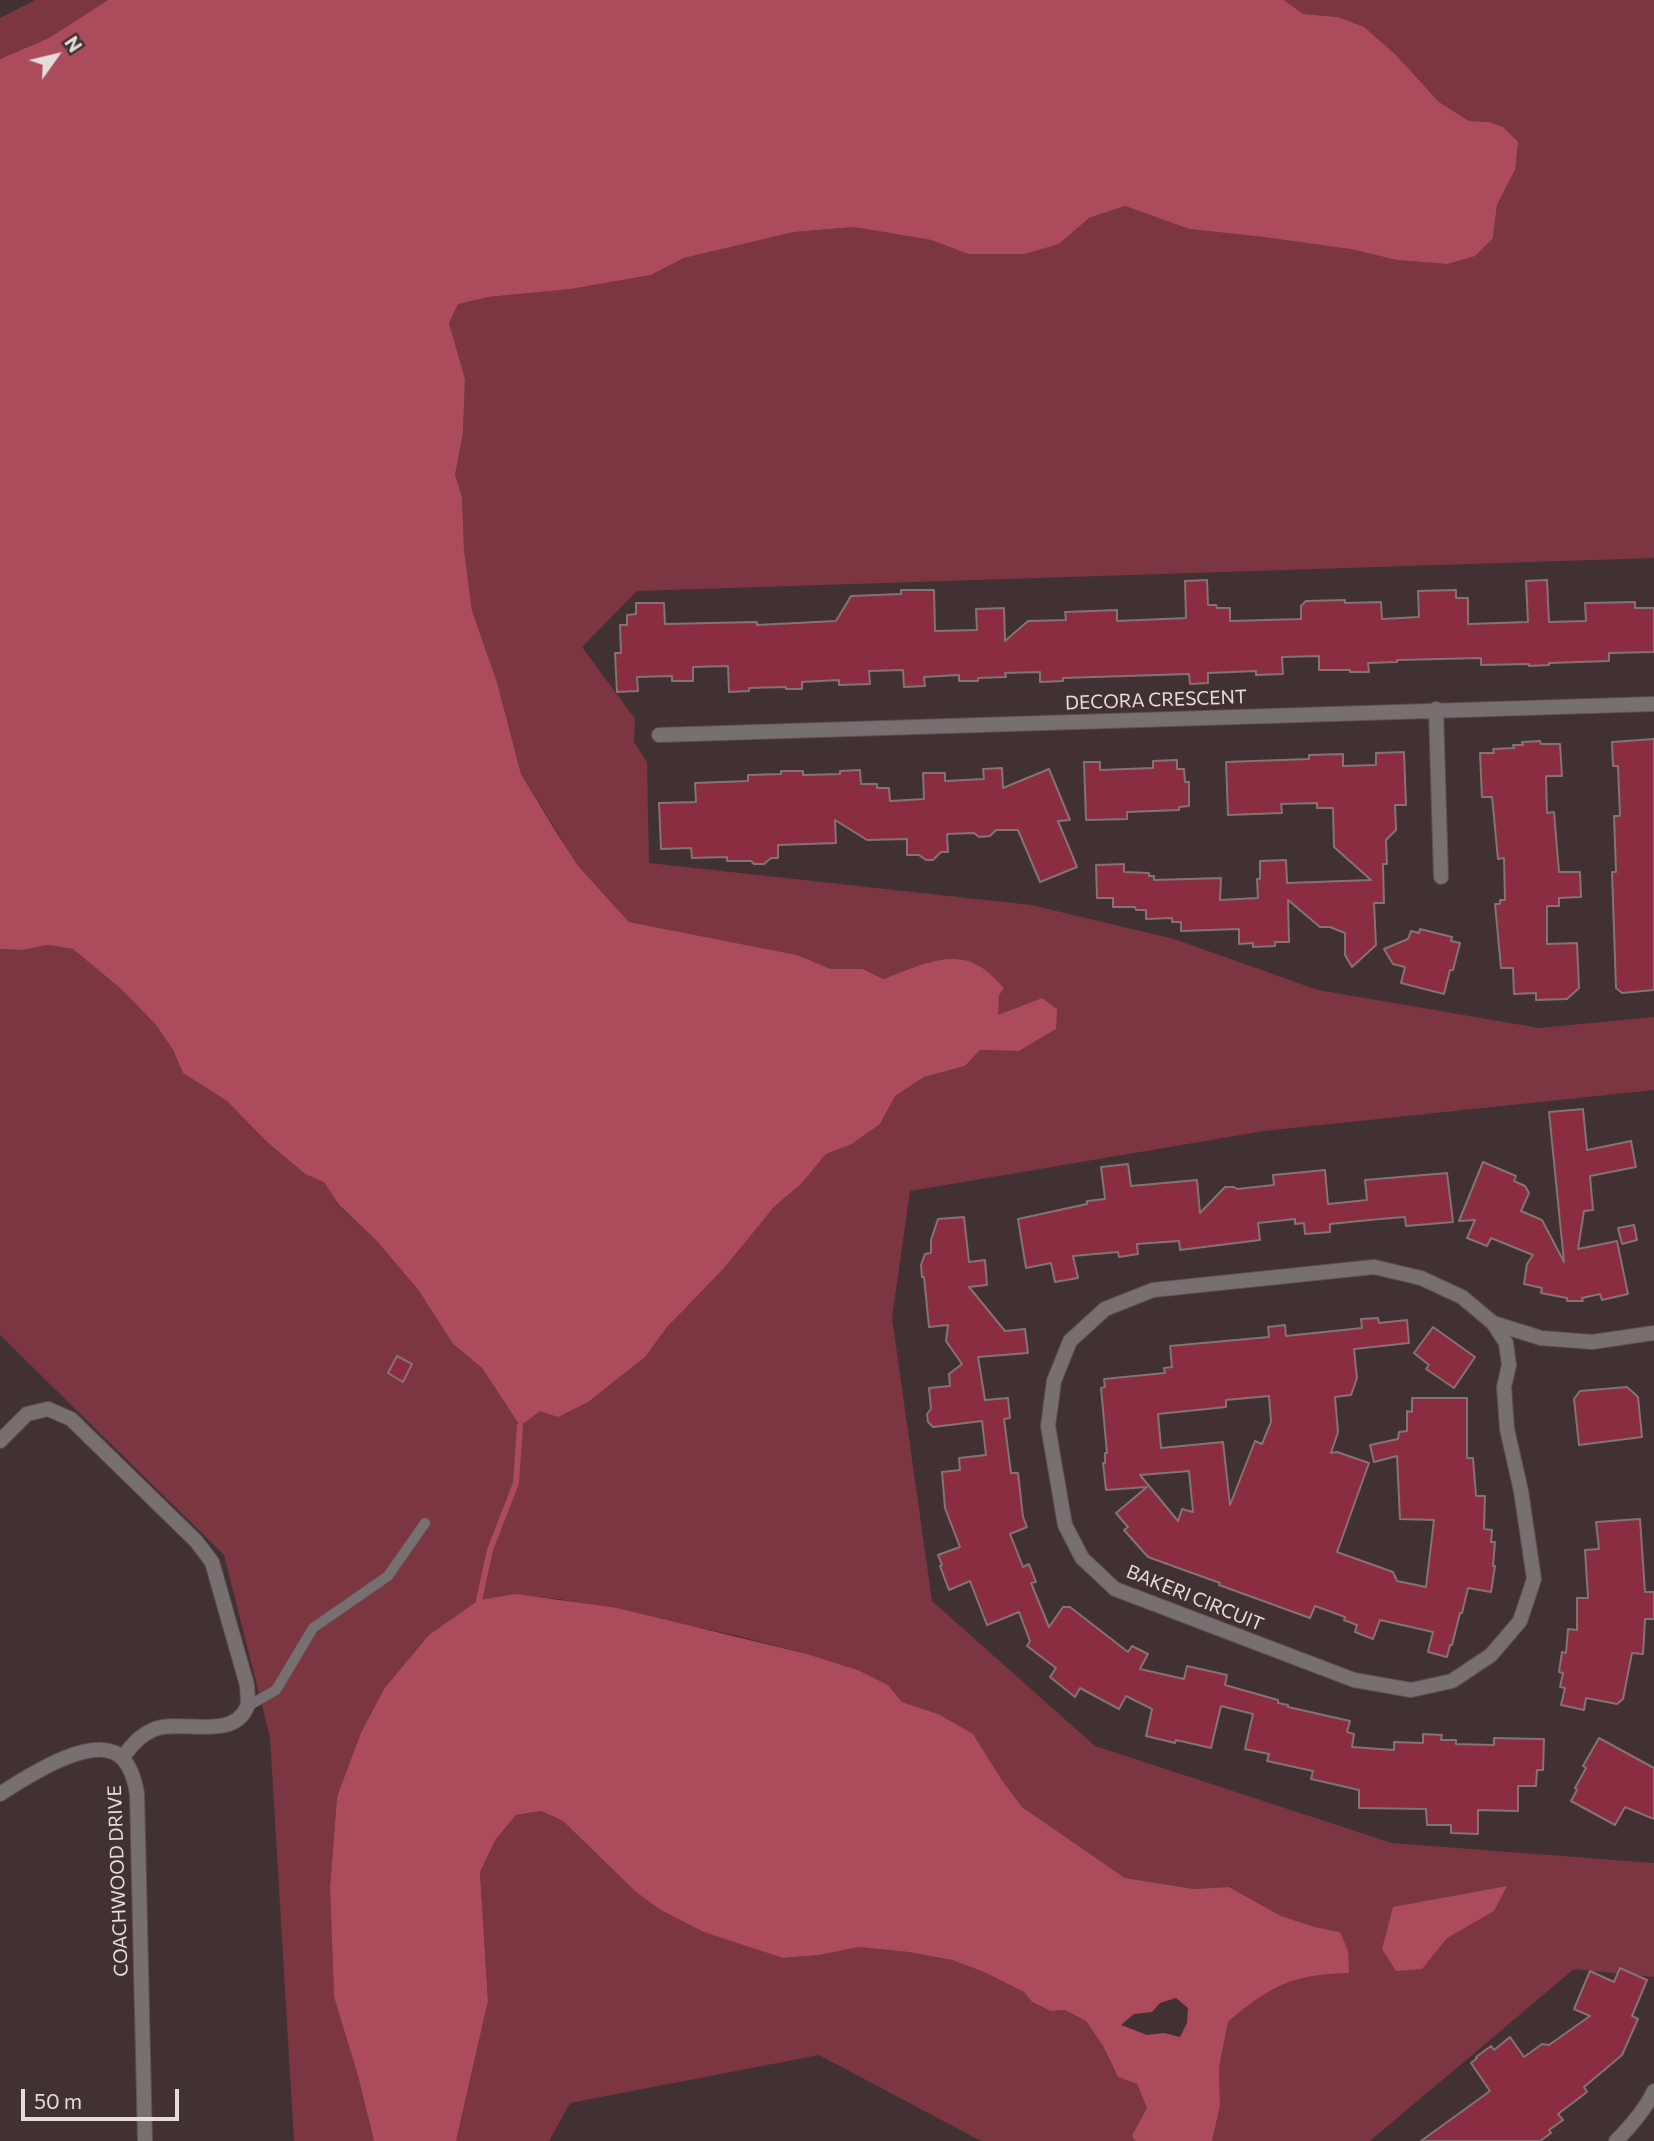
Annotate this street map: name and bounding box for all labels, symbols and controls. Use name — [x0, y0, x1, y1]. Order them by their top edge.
north arrow — [21, 21, 91, 91]
text: N — [60, 32, 87, 56]
street label: DECORA CRESCENT — [1065, 685, 1247, 715]
street label: BAKERI CIRCUIT — [1123, 1560, 1267, 1636]
street label: COACHWOOD DRIVE — [103, 1785, 133, 1977]
scale bar — [24, 2074, 182, 2118]
text: 50 m — [34, 2088, 82, 2113]

